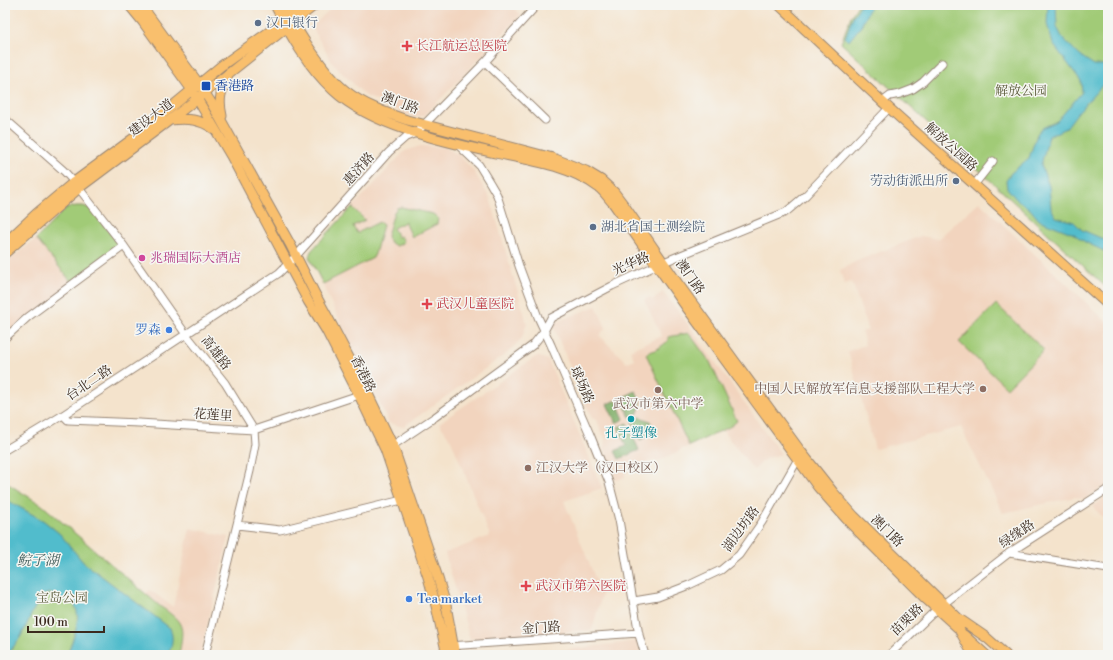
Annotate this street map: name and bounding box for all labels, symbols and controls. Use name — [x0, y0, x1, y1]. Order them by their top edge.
place label: 汉口银行 — [266, 15, 318, 31]
marker: 汉口银行 — [253, 18, 263, 28]
place label: 长江航运总医院 — [416, 38, 507, 54]
marker: 长江航运总医院 — [401, 40, 413, 52]
place label: 香港路 — [215, 78, 254, 94]
marker: 香港路 — [200, 80, 212, 92]
park label: 解放公园 — [995, 83, 1047, 99]
street label: 澳门路 — [379, 89, 421, 117]
street label: 建设大道 — [125, 96, 177, 140]
street label: 解放公园路 — [921, 119, 981, 175]
street label: 惠济路 — [340, 149, 378, 189]
place label: 劳动街派出所 — [870, 173, 948, 189]
marker: 劳动街派出所 — [951, 176, 961, 186]
place label: 湖北省国土测绘院 — [601, 219, 705, 235]
marker: 湖北省国土测绘院 — [588, 222, 598, 232]
street label: 光华路 — [610, 249, 652, 279]
place label: 兆瑞国际大酒店 — [150, 250, 241, 266]
marker: 兆瑞国际大酒店 — [137, 253, 147, 263]
street label: 澳门路 — [672, 256, 708, 298]
place label: 武汉儿童医院 — [436, 296, 514, 312]
marker: 武汉儿童医院 — [421, 298, 433, 310]
place label: 罗森 — [135, 322, 161, 338]
marker: 罗森 — [164, 325, 174, 335]
street label: 高雄路 — [198, 333, 234, 373]
street label: 香港路 — [347, 353, 379, 395]
street label: 台北二路 — [63, 362, 115, 404]
street label: 球场路 — [567, 364, 597, 406]
place label: 中国人民解放军信息支援部队工程大学 — [754, 381, 975, 397]
marker: 中国人民解放军信息支援部队工程大学 — [978, 384, 988, 394]
marker: 武汉市第六中学 — [653, 385, 663, 395]
place label: 武汉市第六中学 — [612, 396, 704, 412]
street label: 花莲里 — [193, 406, 233, 424]
marker: 孔子塑像 — [626, 414, 636, 424]
place label: 孔子塑像 — [605, 425, 657, 441]
place label: 江汉大学（汉口校区） — [536, 460, 666, 476]
marker: 江汉大学（汉口校区） — [523, 463, 533, 473]
street label: 湖边坊路 — [719, 503, 763, 555]
street label: 澳门路 — [867, 512, 907, 550]
street label: 绿缘路 — [996, 516, 1038, 552]
water label: 鲩子湖 — [17, 552, 62, 570]
place label: 武汉市第六医院 — [535, 578, 626, 594]
marker: 武汉市第六医院 — [520, 580, 532, 592]
park label: 宝岛公园 — [36, 590, 88, 606]
place label: Tea market — [417, 591, 482, 607]
marker: Tea market — [404, 594, 414, 604]
street label: 苗栗路 — [887, 601, 927, 639]
scale bar — [28, 608, 104, 634]
text: 100 m — [34, 615, 68, 630]
street label: 金门路 — [521, 619, 561, 637]

